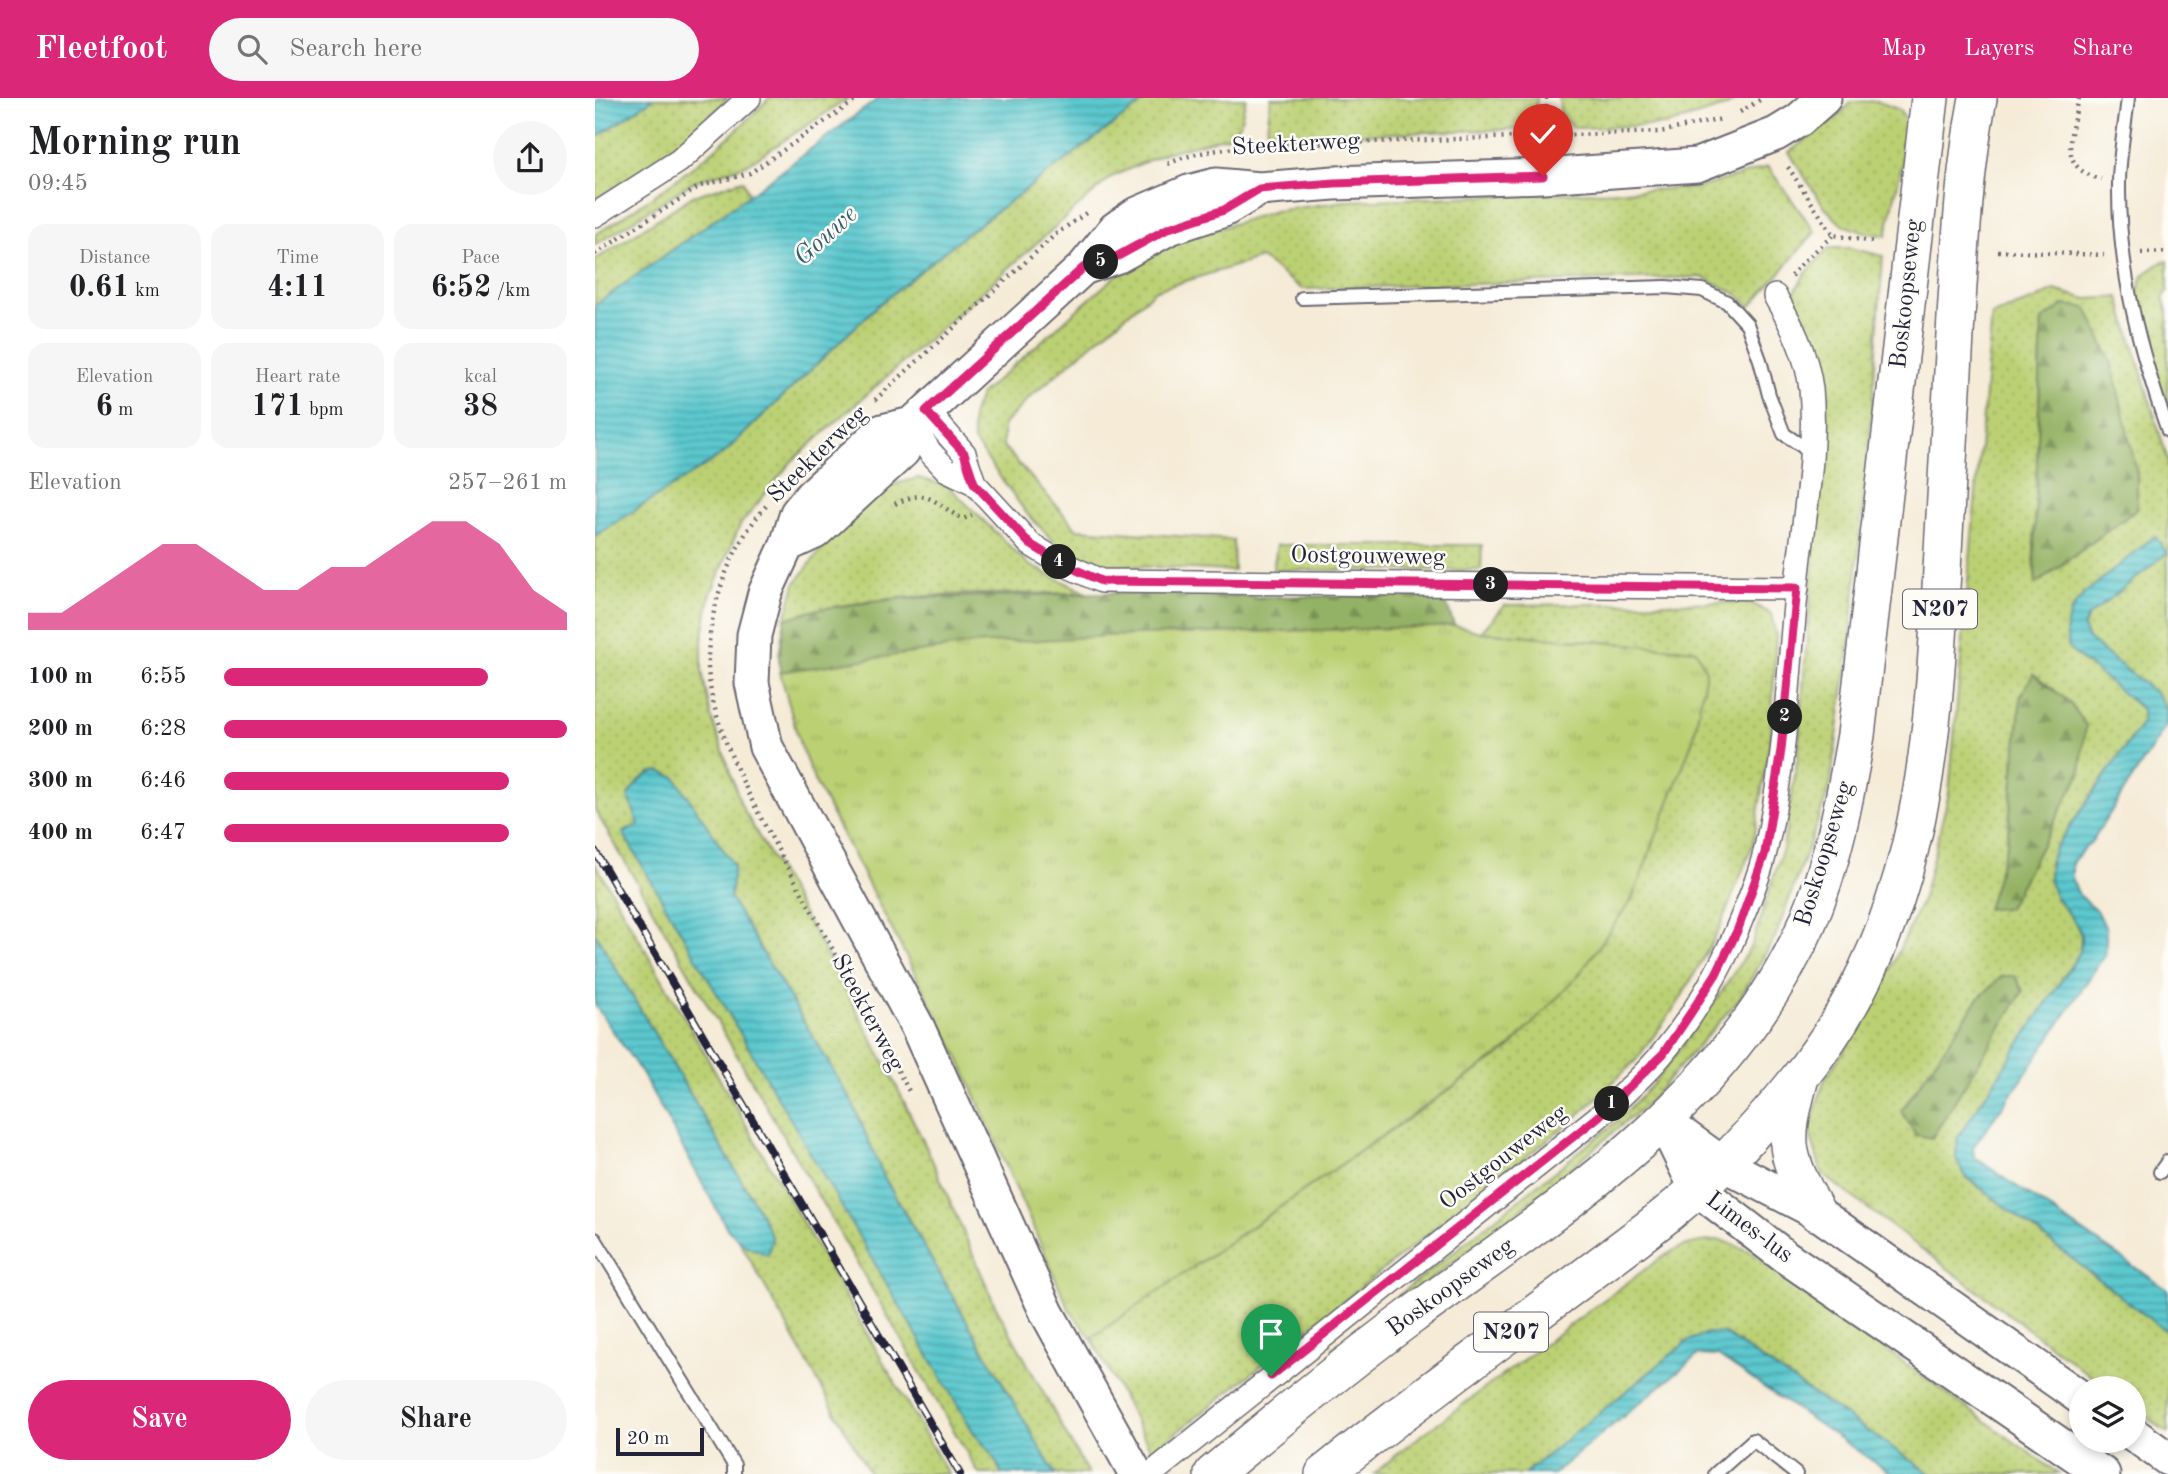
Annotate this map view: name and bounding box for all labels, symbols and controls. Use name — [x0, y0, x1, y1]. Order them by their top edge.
search box — [209, 18, 699, 81]
icon: search — [233, 30, 271, 68]
text: Fleetfoot — [35, 33, 167, 66]
text: Search here — [289, 36, 422, 62]
text: Map — [1882, 37, 1926, 61]
text: Layers — [1964, 37, 2034, 61]
text: Share — [2072, 37, 2133, 61]
pin — [1513, 104, 1573, 176]
icon: check — [1524, 115, 1562, 153]
button: share — [493, 121, 567, 195]
text: Morning run — [28, 125, 241, 163]
street label: Steekterweg — [1231, 130, 1361, 160]
text: 09:45 — [28, 172, 88, 195]
water label: Gouwe — [789, 201, 863, 271]
street label: Boskoopseweg — [1887, 218, 1927, 370]
pin: 5 — [1084, 244, 1119, 280]
text: Distance — [79, 249, 150, 268]
text: Time — [276, 249, 319, 268]
text: Pace — [461, 249, 500, 268]
text: 5 — [1095, 252, 1106, 271]
text: 0.61 — [69, 273, 130, 303]
text: 4:11 — [267, 273, 328, 303]
text: 6:52 — [431, 273, 491, 303]
text: km — [130, 282, 160, 301]
text: /km — [491, 282, 530, 301]
text: Elevation — [76, 368, 153, 387]
text: Heart rate — [255, 368, 340, 387]
text: kcal — [464, 368, 497, 387]
text: 6 — [96, 392, 113, 422]
text: 171 — [251, 392, 304, 422]
text: 38 — [463, 392, 498, 422]
text: m — [113, 401, 133, 420]
text: bpm — [304, 401, 344, 420]
street label: Steekterweg — [763, 402, 873, 508]
text: Elevation — [28, 471, 122, 494]
text: 257–261 m — [448, 471, 567, 494]
street label: Oostgouweweg — [1290, 544, 1446, 570]
pin: 4 — [1042, 545, 1077, 580]
text: 4 — [1053, 552, 1064, 571]
pin: 3 — [1473, 568, 1509, 602]
text: 3 — [1485, 575, 1496, 594]
road number: N207 — [1903, 589, 1977, 628]
text: 100 m — [28, 665, 93, 688]
text: 6:55 — [140, 665, 186, 688]
pin: 2 — [1767, 700, 1803, 734]
text: 2 — [1779, 707, 1790, 726]
text: 200 m — [28, 717, 93, 740]
text: 6:28 — [140, 717, 186, 740]
text: 300 m — [28, 769, 93, 792]
text: 6:46 — [140, 769, 186, 792]
street label: Boskoopseweg — [1792, 778, 1858, 929]
text: 400 m — [28, 821, 93, 844]
text: 6:47 — [140, 821, 186, 844]
street label: Steekterweg — [826, 951, 908, 1075]
pin: 1 — [1595, 1086, 1629, 1122]
text: 1 — [1606, 1094, 1617, 1113]
street label: Oostgouweweg — [1435, 1101, 1573, 1215]
street label: Limes-lus — [1701, 1188, 1797, 1268]
street label: Boskoopseweg — [1383, 1234, 1519, 1342]
pin — [1241, 1304, 1301, 1376]
road number: N207 — [1474, 1312, 1548, 1352]
icon: arrive — [1252, 1315, 1290, 1353]
map controls — [2069, 1376, 2146, 1453]
button: layers — [2069, 1376, 2146, 1453]
button: Save — [28, 1380, 291, 1460]
button: Share — [305, 1380, 567, 1460]
scale bar — [616, 1425, 703, 1457]
text: 20 m — [627, 1430, 669, 1449]

